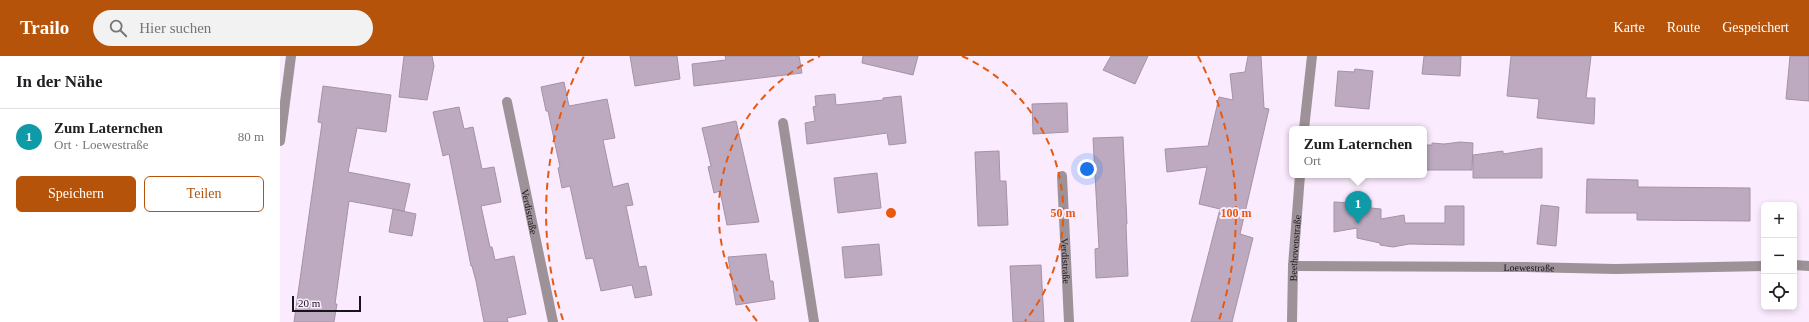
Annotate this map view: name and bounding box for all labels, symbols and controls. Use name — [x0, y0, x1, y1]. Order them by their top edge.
search box — [93, 10, 373, 46]
text: Trailo — [20, 17, 69, 38]
icon: search — [107, 17, 129, 39]
text: Hier suchen — [139, 20, 211, 36]
text: Karte — [1614, 20, 1645, 35]
text: Route — [1667, 20, 1700, 35]
text: Gespeichert — [1722, 20, 1789, 35]
text: In der Nähe — [16, 72, 103, 91]
text: Zum Laternchen — [54, 120, 163, 136]
popup — [1289, 126, 1427, 178]
text: 1 — [26, 129, 32, 144]
text: 80 m — [238, 129, 264, 144]
text: Zum Laternchen — [1304, 136, 1412, 152]
text: Ort · Loewestraße — [54, 137, 149, 152]
text: Ort — [1304, 153, 1321, 168]
your location — [1077, 159, 1097, 179]
button: Speichern — [16, 176, 136, 212]
button: Teilen — [144, 176, 264, 212]
street label: Verdistraße — [519, 188, 540, 236]
pin: 1 — [1345, 191, 1371, 224]
map controls — [1761, 202, 1797, 310]
button: + — [1761, 202, 1797, 238]
centre of rings — [884, 206, 898, 220]
text: 50 m — [1051, 206, 1076, 220]
text: 100 m — [1221, 206, 1252, 220]
street label: Beethovenstraße — [1288, 214, 1303, 281]
street label: Verdistraße — [1059, 238, 1072, 285]
button: − — [1761, 238, 1797, 274]
street label: Loewestraße — [1503, 262, 1555, 274]
button: locate — [1761, 274, 1797, 310]
scale bar — [292, 294, 361, 313]
text: 20 m — [298, 297, 320, 309]

